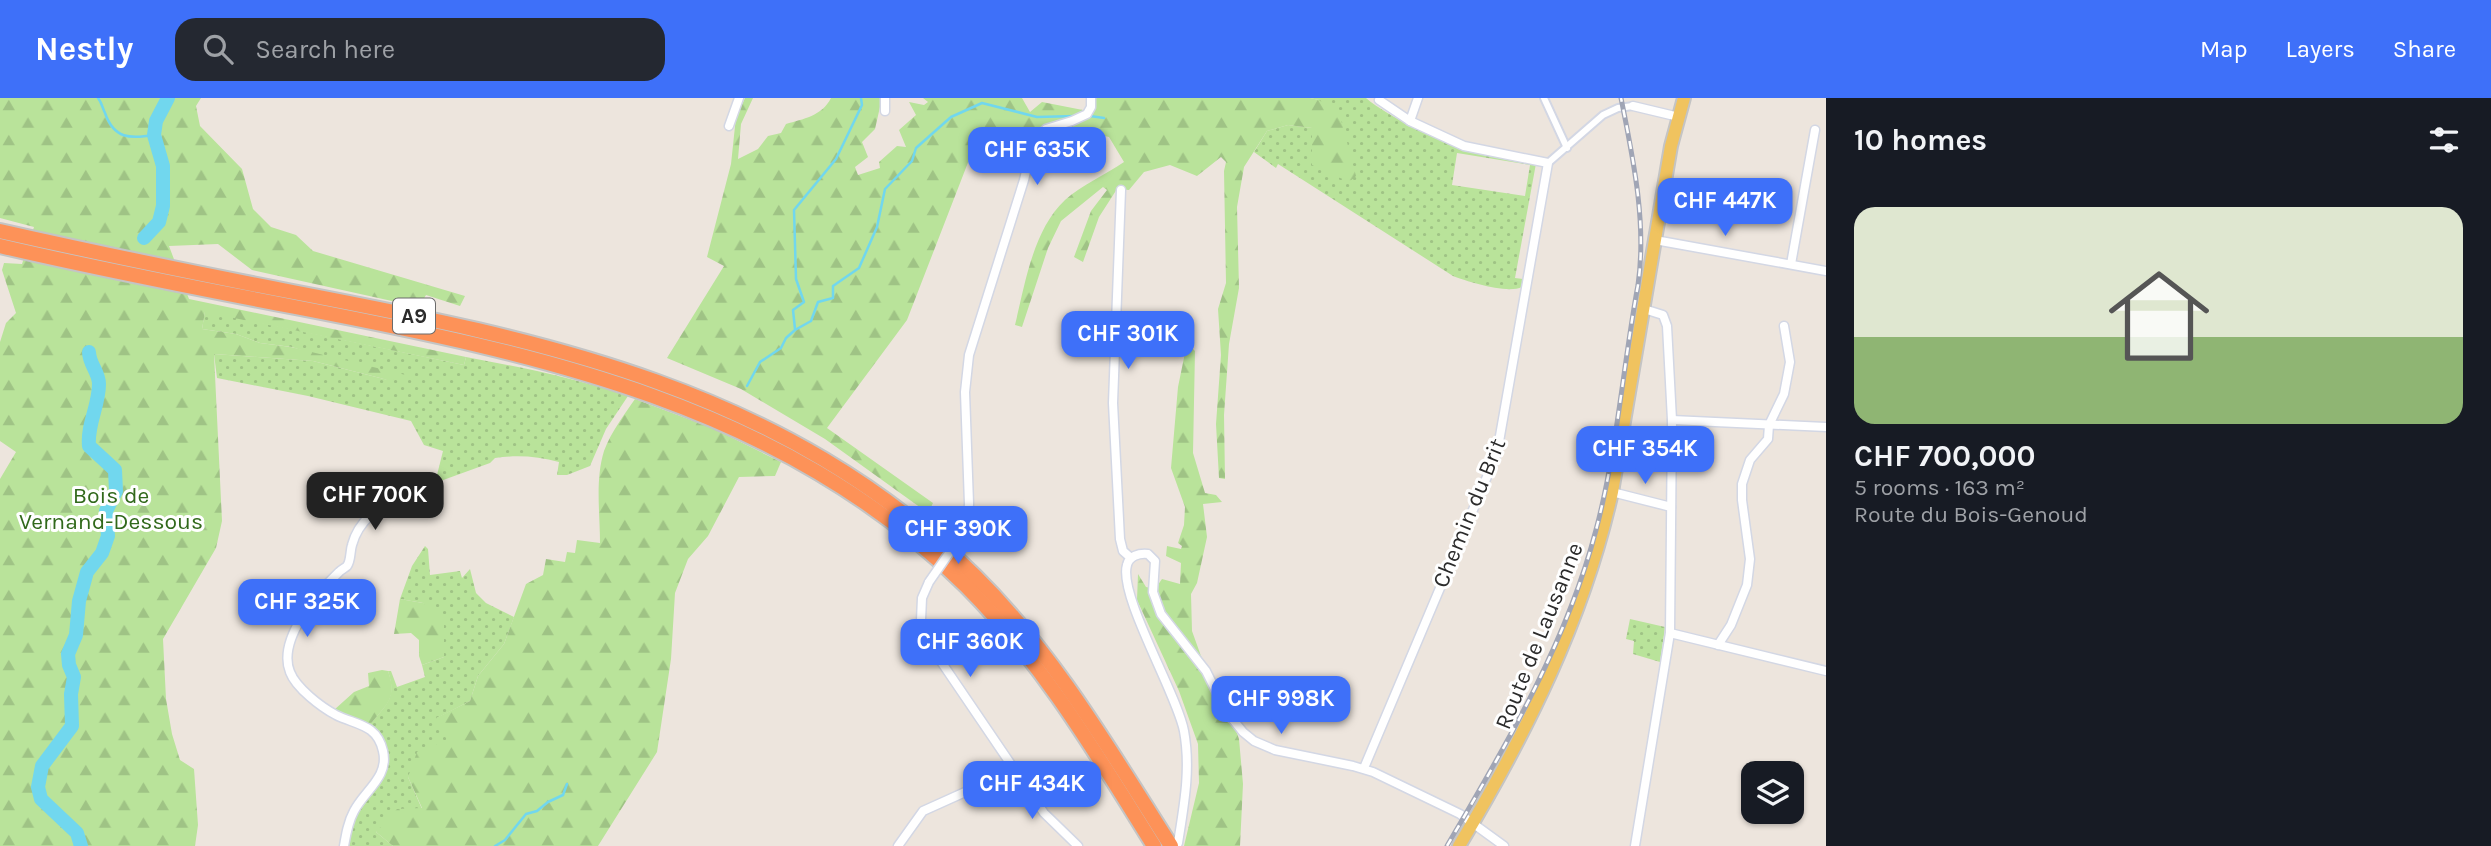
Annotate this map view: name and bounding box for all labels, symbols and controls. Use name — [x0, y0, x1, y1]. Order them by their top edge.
search box — [175, 18, 665, 81]
text: Nestly — [35, 30, 133, 68]
icon: search — [199, 30, 237, 68]
text: Search here — [255, 34, 395, 65]
text: Map — [2200, 35, 2248, 63]
text: Layers — [2286, 35, 2355, 63]
text: Share — [2393, 35, 2456, 63]
icon: filters — [2425, 121, 2463, 159]
text: 10 homes — [1854, 122, 1987, 158]
pin: CHF 635K — [965, 127, 1109, 187]
text: CHF 635K — [984, 136, 1090, 163]
pin: CHF 447K — [1653, 178, 1797, 238]
text: CHF 447K — [1673, 187, 1777, 214]
icon: home — [2096, 253, 2222, 379]
road number: A9 — [393, 298, 435, 333]
pin: CHF 301K — [1056, 312, 1200, 371]
text: CHF 301K — [1077, 320, 1179, 347]
pin: CHF 354K — [1573, 426, 1717, 486]
street label: Chemin du Brit — [1427, 434, 1511, 592]
text: CHF 354K — [1592, 435, 1698, 462]
text: CHF 700,000 — [1854, 438, 2036, 474]
pin: CHF 700K — [303, 472, 447, 532]
text: 5 rooms · 163 m² — [1854, 474, 2025, 501]
text: CHF 700K — [323, 481, 427, 508]
park label: Bois de Vernand-Dessous — [19, 482, 203, 535]
text: Route du Bois-Genoud — [1854, 501, 2088, 528]
pin: CHF 390K — [886, 506, 1030, 566]
text: CHF 390K — [904, 515, 1012, 542]
street label: Route de Lausanne — [1489, 539, 1589, 733]
pin: CHF 325K — [235, 580, 379, 639]
text: CHF 325K — [254, 588, 360, 615]
pin: CHF 360K — [898, 620, 1042, 679]
text: CHF 360K — [916, 628, 1024, 655]
pin: CHF 998K — [1209, 676, 1353, 736]
text: CHF 998K — [1227, 685, 1335, 712]
map controls — [1741, 761, 1804, 824]
button: layers — [1741, 761, 1804, 824]
pin: CHF 434K — [960, 762, 1104, 821]
text: CHF 434K — [979, 770, 1085, 797]

